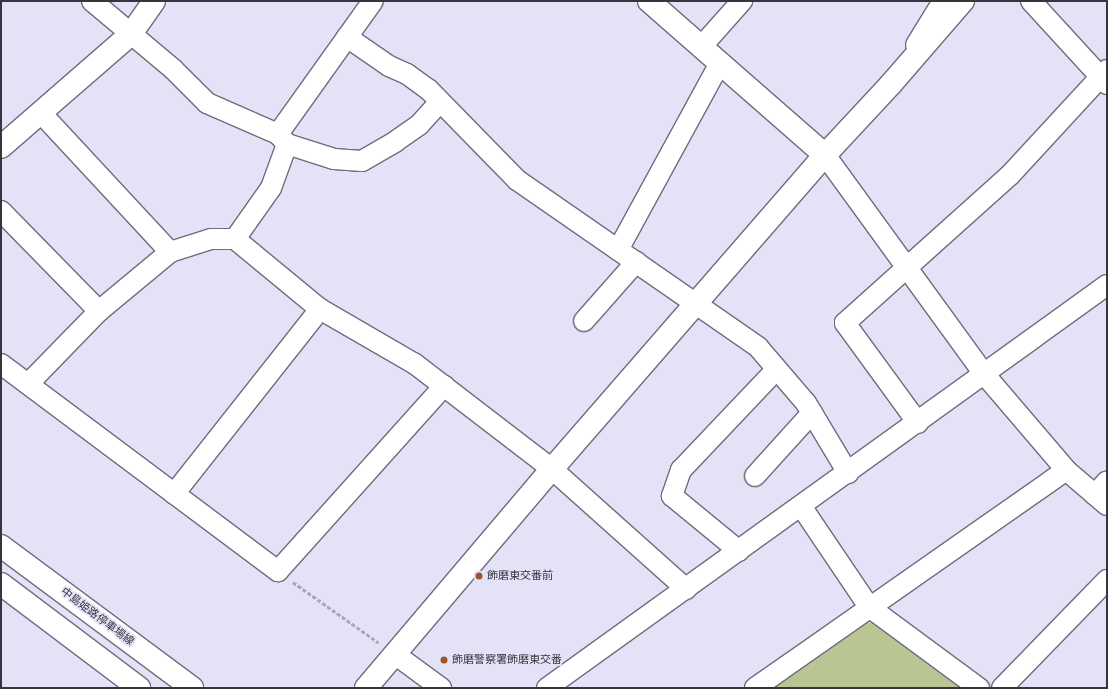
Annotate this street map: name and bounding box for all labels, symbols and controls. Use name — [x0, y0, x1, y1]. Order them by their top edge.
place label: 飾磨東交番前 — [487, 569, 553, 583]
marker: 飾磨東交番前 — [474, 571, 484, 581]
street label: 中島姫路停車場線 — [58, 585, 136, 649]
place label: 飾磨警察署飾磨東交番 — [452, 653, 562, 667]
marker: 飾磨警察署飾磨東交番 — [439, 655, 449, 665]

